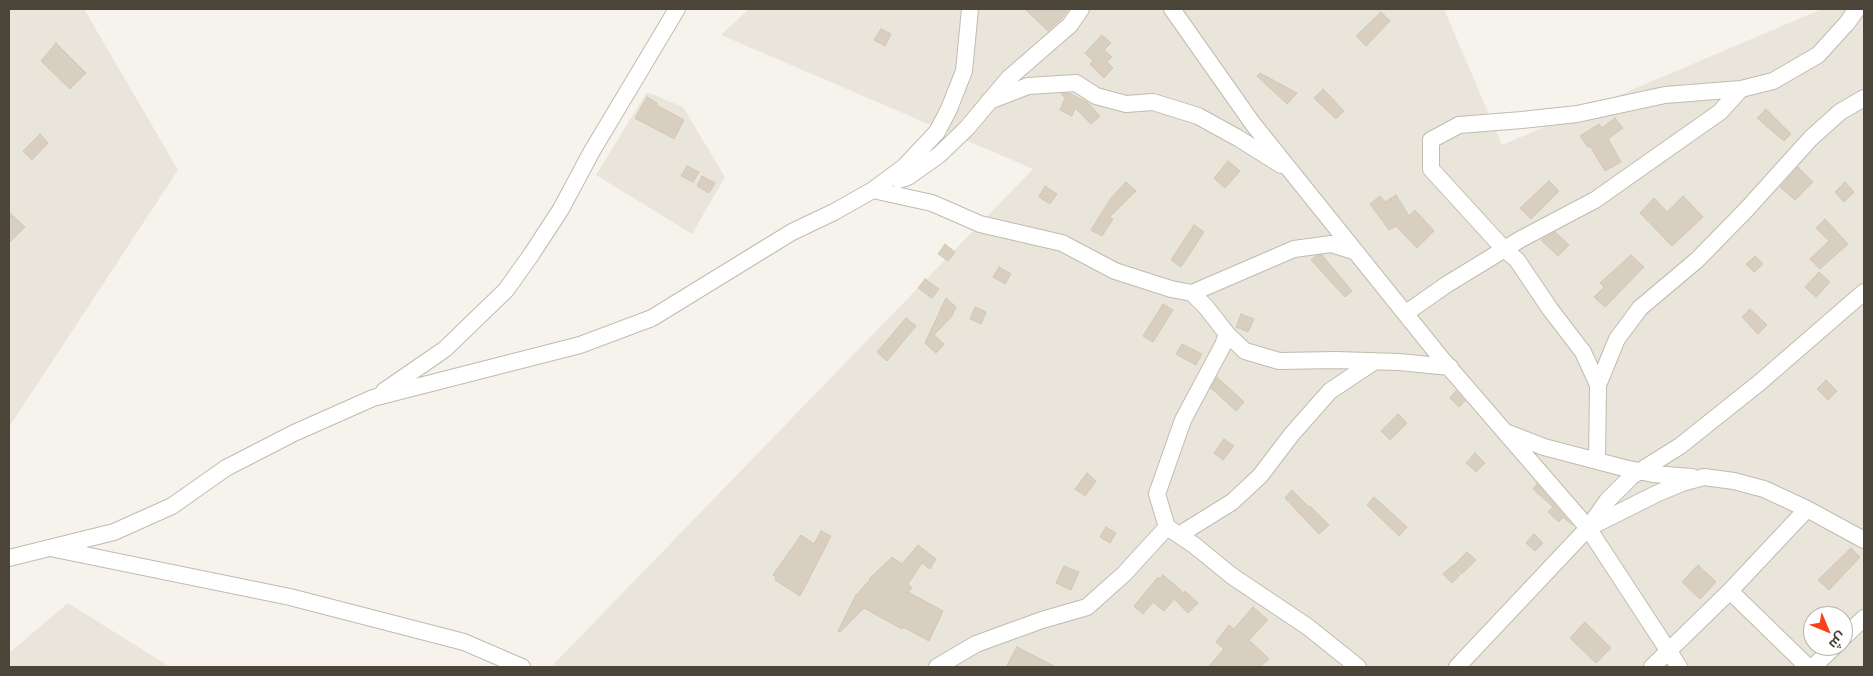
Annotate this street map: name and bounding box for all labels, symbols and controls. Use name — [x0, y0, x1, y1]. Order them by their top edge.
north arrow — [1803, 606, 1853, 656]
text: ش — [1826, 629, 1850, 653]

